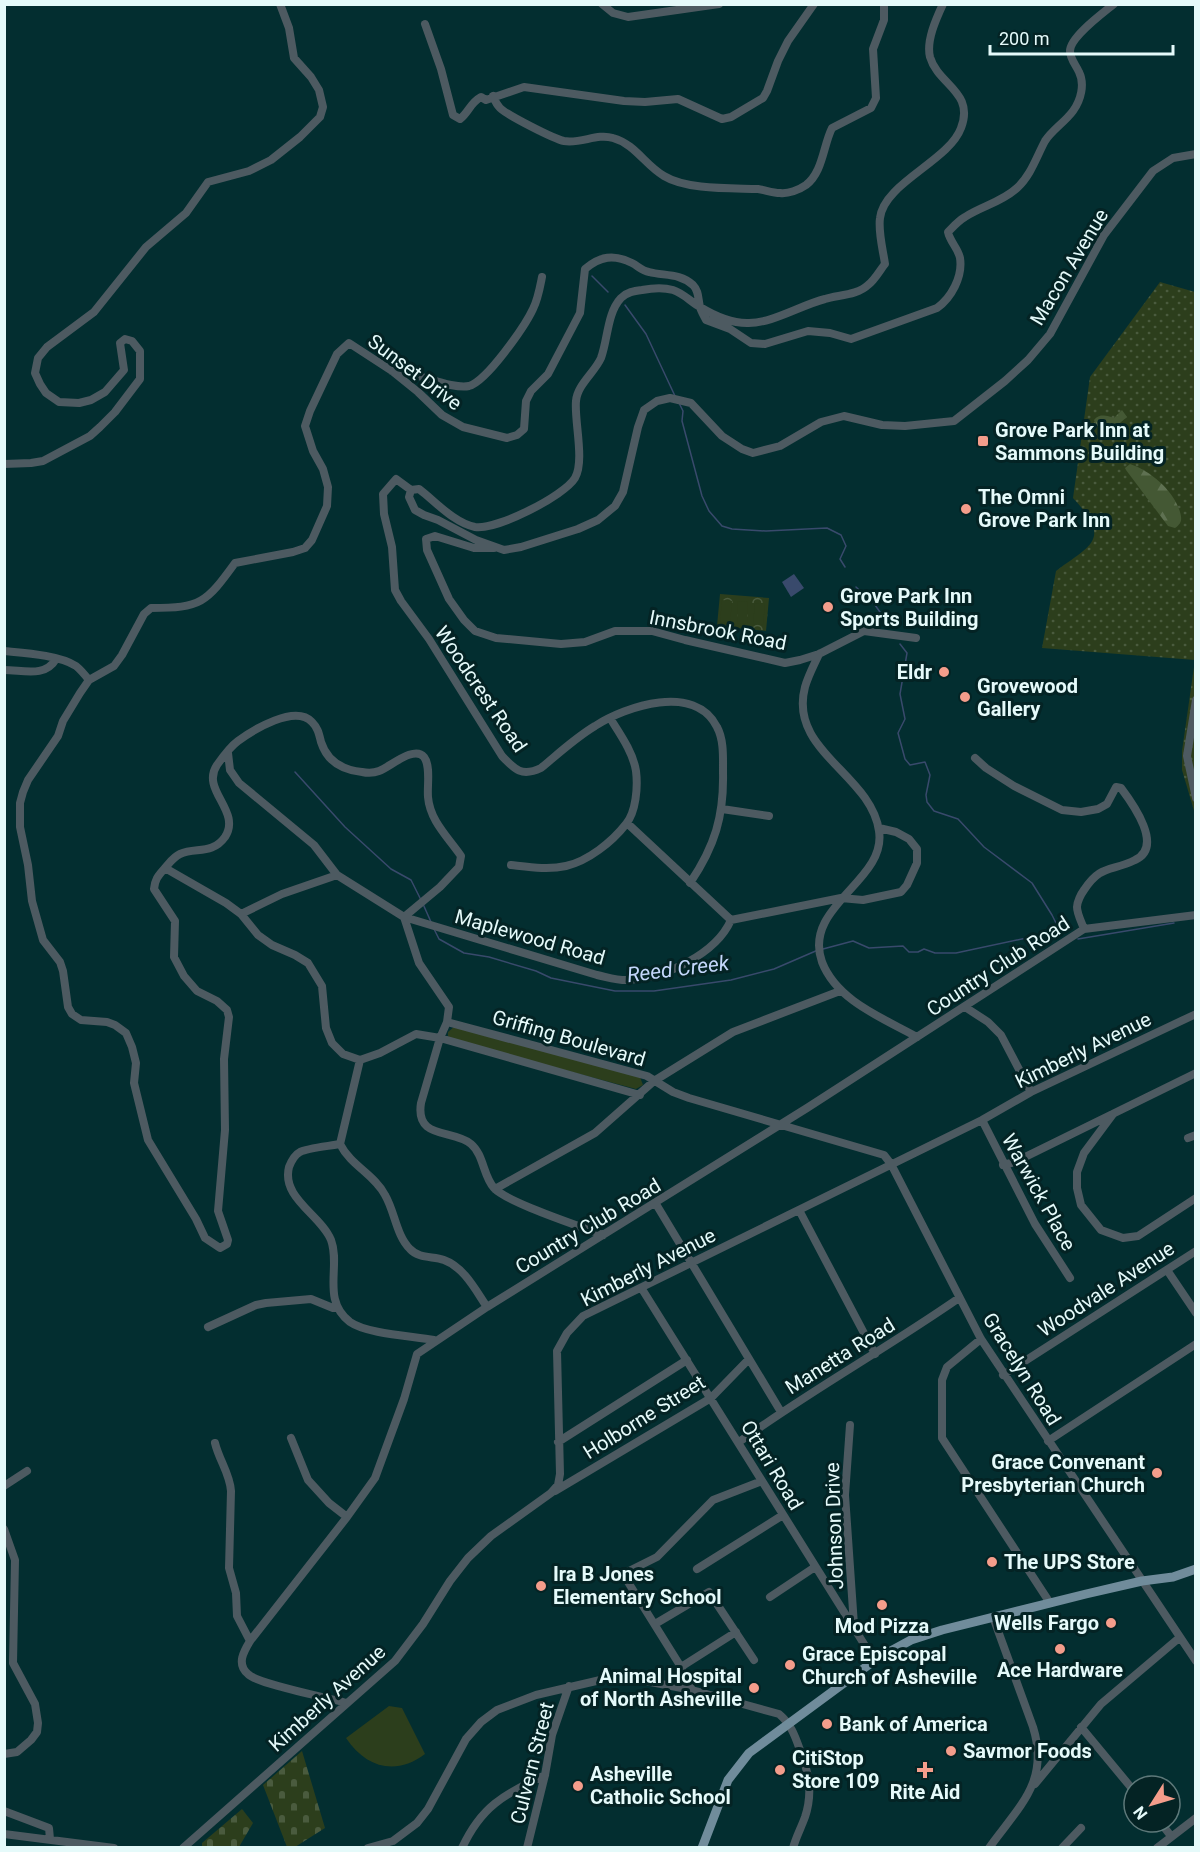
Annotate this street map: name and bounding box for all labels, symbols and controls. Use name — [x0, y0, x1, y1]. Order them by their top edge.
scale bar — [990, 18, 1173, 56]
text: 200 m — [999, 28, 1050, 49]
street label: Macon Avenue — [1025, 204, 1113, 330]
street label: Sunset Drive — [363, 329, 467, 415]
place label: Grove Park Inn at Sammons Building — [995, 418, 1164, 465]
marker: Grove Park Inn at Sammons Building — [976, 434, 990, 448]
place label: The Omni Grove Park Inn — [978, 485, 1110, 532]
marker: The Omni Grove Park Inn — [959, 502, 973, 516]
place label: Grove Park Inn Sports Building — [840, 584, 978, 631]
marker: Grove Park Inn Sports Building — [821, 600, 835, 614]
street label: Innsbrook Road — [647, 605, 789, 655]
street label: Woodcrest Road — [430, 621, 532, 757]
place label: Eldr — [897, 660, 933, 684]
marker: Eldr — [937, 665, 951, 679]
place label: Grovewood Gallery — [977, 674, 1078, 721]
marker: Grovewood Gallery — [958, 690, 972, 704]
street label: Maplewood Road — [452, 904, 608, 970]
street label: Country Club Road — [922, 911, 1074, 1021]
water label: Reed Creek — [626, 951, 731, 987]
street label: Griffing Boulevard — [490, 1005, 648, 1071]
street label: Kimberly Avenue — [1011, 1007, 1155, 1093]
street label: Warwick Place — [997, 1129, 1081, 1255]
street label: Country Club Road — [511, 1173, 665, 1279]
street label: Kimberly Avenue — [576, 1223, 720, 1311]
street label: Woodvale Avenue — [1033, 1236, 1179, 1342]
street label: Gracelyn Road — [978, 1308, 1066, 1430]
street label: Manetta Road — [781, 1313, 899, 1399]
street label: Holborne Street — [579, 1370, 709, 1464]
street label: Ottari Road — [736, 1416, 808, 1514]
place label: Grace Convenant Presbyterian Church — [961, 1450, 1145, 1497]
street label: Johnson Drive — [820, 1462, 848, 1590]
marker: Grace Convenant Presbyterian Church — [1150, 1466, 1164, 1480]
place label: The UPS Store — [1004, 1550, 1135, 1574]
marker: The UPS Store — [985, 1555, 999, 1569]
place label: Ira B Jones Elementary School — [553, 1562, 722, 1609]
marker: Ira B Jones Elementary School — [534, 1579, 548, 1593]
marker: Mod Pizza — [875, 1598, 889, 1612]
place label: Wells Fargo — [994, 1611, 1099, 1635]
place label: Mod Pizza — [835, 1614, 929, 1638]
marker: Wells Fargo — [1104, 1616, 1118, 1630]
street label: Kimberly Avenue — [264, 1639, 390, 1757]
place label: Grace Episcopal Church of Asheville — [802, 1642, 977, 1689]
marker: Ace Hardware — [1053, 1642, 1067, 1656]
marker: Grace Episcopal Church of Asheville — [783, 1658, 797, 1672]
place label: Ace Hardware — [997, 1658, 1123, 1682]
place label: Animal Hospital of North Asheville — [580, 1664, 742, 1711]
marker: Animal Hospital of North Asheville — [747, 1681, 761, 1695]
street label: Culvern Street — [505, 1700, 559, 1826]
place label: Bank of America — [839, 1712, 988, 1736]
marker: Bank of America — [820, 1717, 834, 1731]
place label: Savmor Foods — [963, 1739, 1092, 1763]
marker: Savmor Foods — [944, 1744, 958, 1758]
place label: CitiStop Store 109 — [792, 1746, 879, 1793]
place label: Asheville Catholic School — [590, 1762, 731, 1809]
marker: CitiStop Store 109 — [773, 1763, 787, 1777]
marker: Rite Aid — [918, 1763, 932, 1777]
north arrow — [1122, 1774, 1182, 1834]
marker: Asheville Catholic School — [571, 1779, 585, 1793]
place label: Rite Aid — [890, 1780, 960, 1804]
text: N — [1129, 1802, 1151, 1823]

